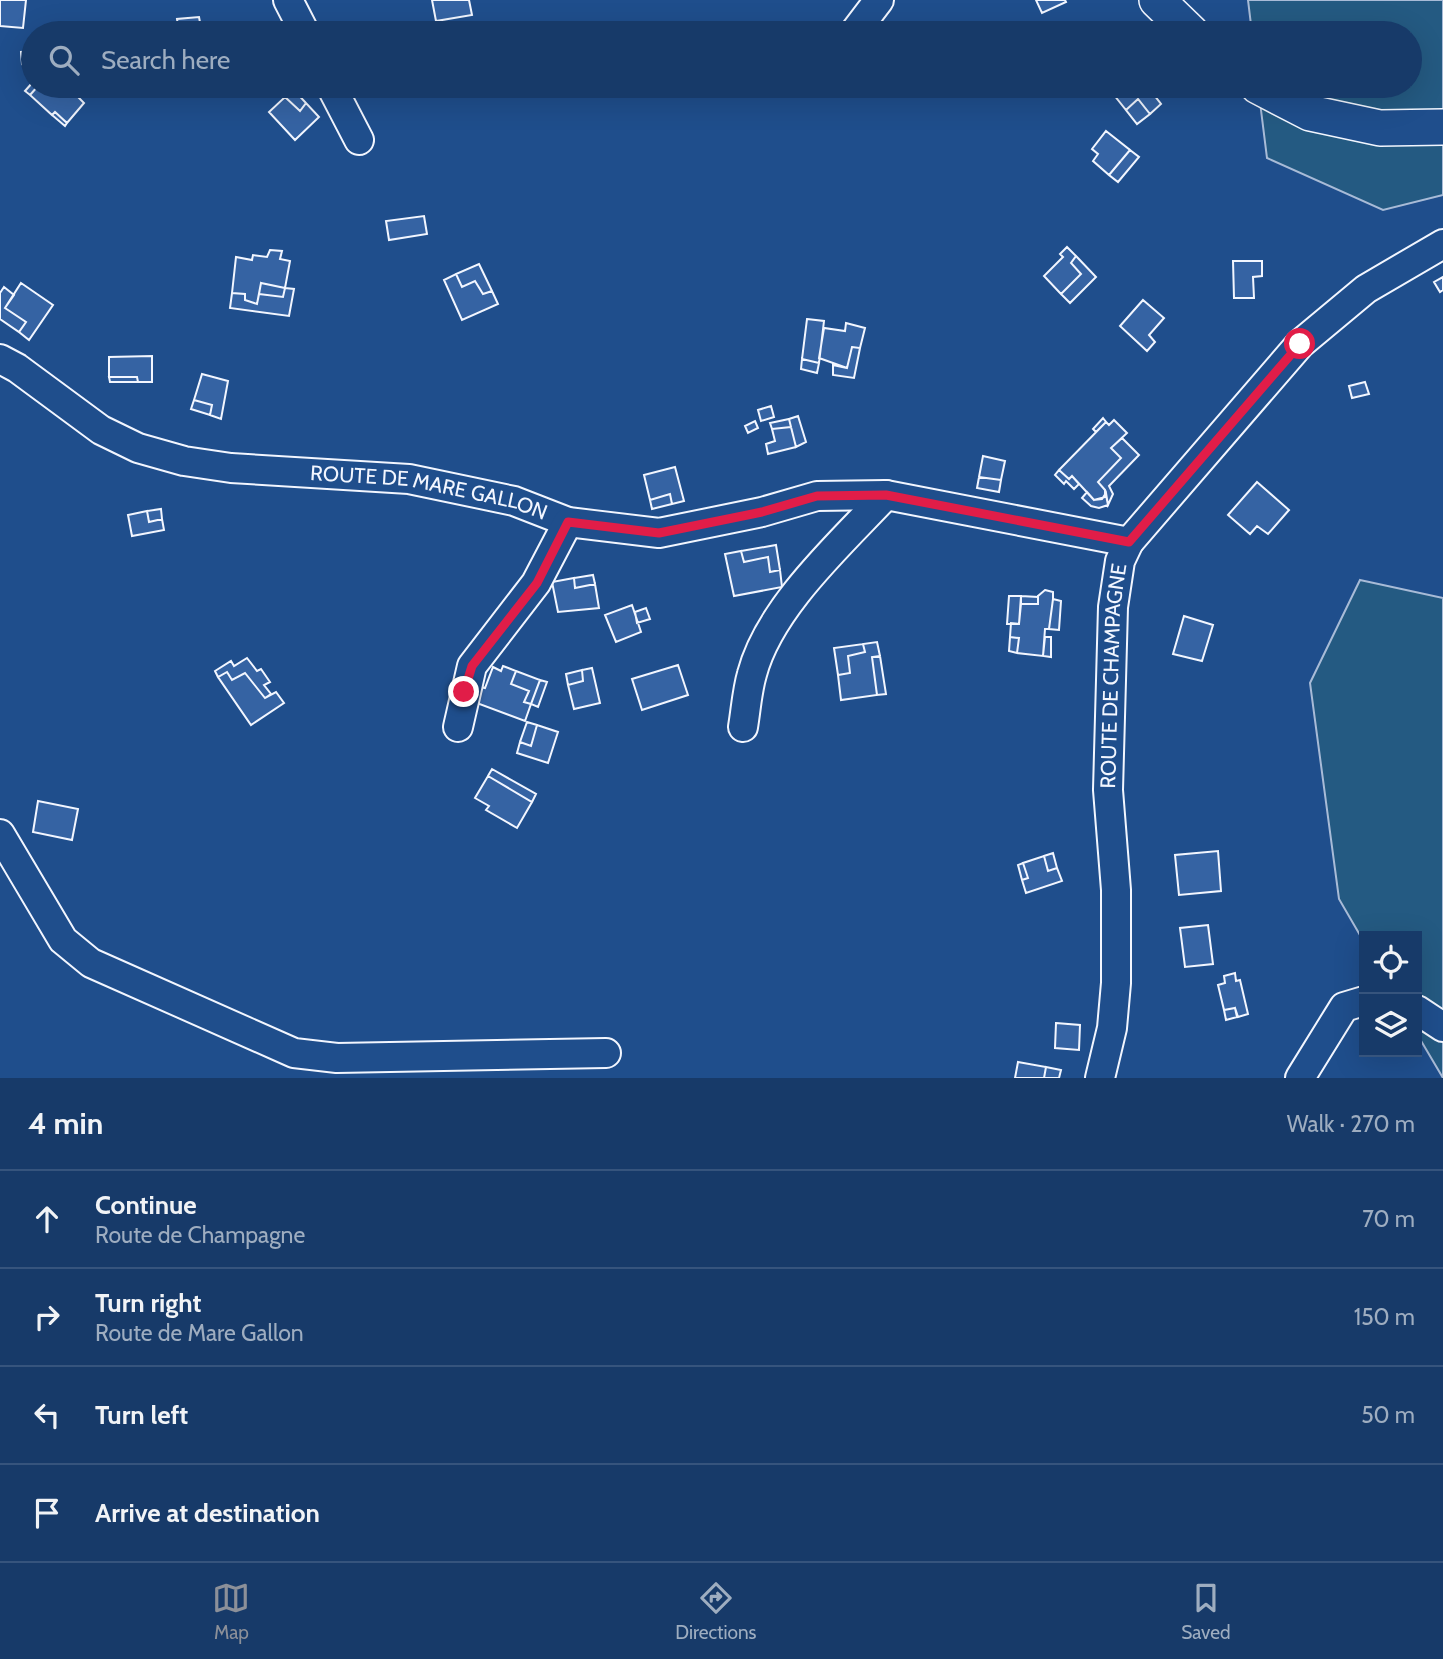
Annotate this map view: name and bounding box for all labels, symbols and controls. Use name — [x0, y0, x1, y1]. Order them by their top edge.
search box — [21, 21, 1422, 98]
icon: search — [45, 41, 83, 79]
text: Search here — [101, 44, 230, 76]
route start — [1284, 328, 1315, 359]
street label: ROUTE DE MARE GALLON — [310, 460, 551, 525]
street label: ROUTE DE CHAMPAGNE — [1095, 562, 1131, 789]
route end — [448, 676, 479, 707]
map controls — [1359, 931, 1422, 1057]
button: locate — [1359, 931, 1422, 994]
button: layers — [1359, 994, 1422, 1057]
text: 4 min — [28, 1105, 103, 1142]
text: Walk · 270 m — [1287, 1110, 1415, 1138]
text: Continue — [95, 1189, 197, 1221]
icon: ahead — [28, 1200, 66, 1238]
text: 70 m — [1362, 1205, 1415, 1233]
text: Route de Champagne — [95, 1221, 305, 1249]
text: Turn right — [95, 1287, 201, 1319]
icon: right — [28, 1298, 66, 1336]
text: 150 m — [1354, 1303, 1415, 1331]
text: Route de Mare Gallon — [95, 1319, 304, 1347]
icon: left — [28, 1396, 66, 1434]
text: Turn left — [95, 1399, 188, 1431]
text: 50 m — [1361, 1401, 1415, 1429]
icon: arrive — [28, 1494, 66, 1532]
text: Arrive at destination — [95, 1497, 320, 1529]
tab: Map — [212, 1579, 250, 1644]
tab: Directions — [675, 1579, 756, 1644]
tab: Saved — [1181, 1579, 1231, 1644]

